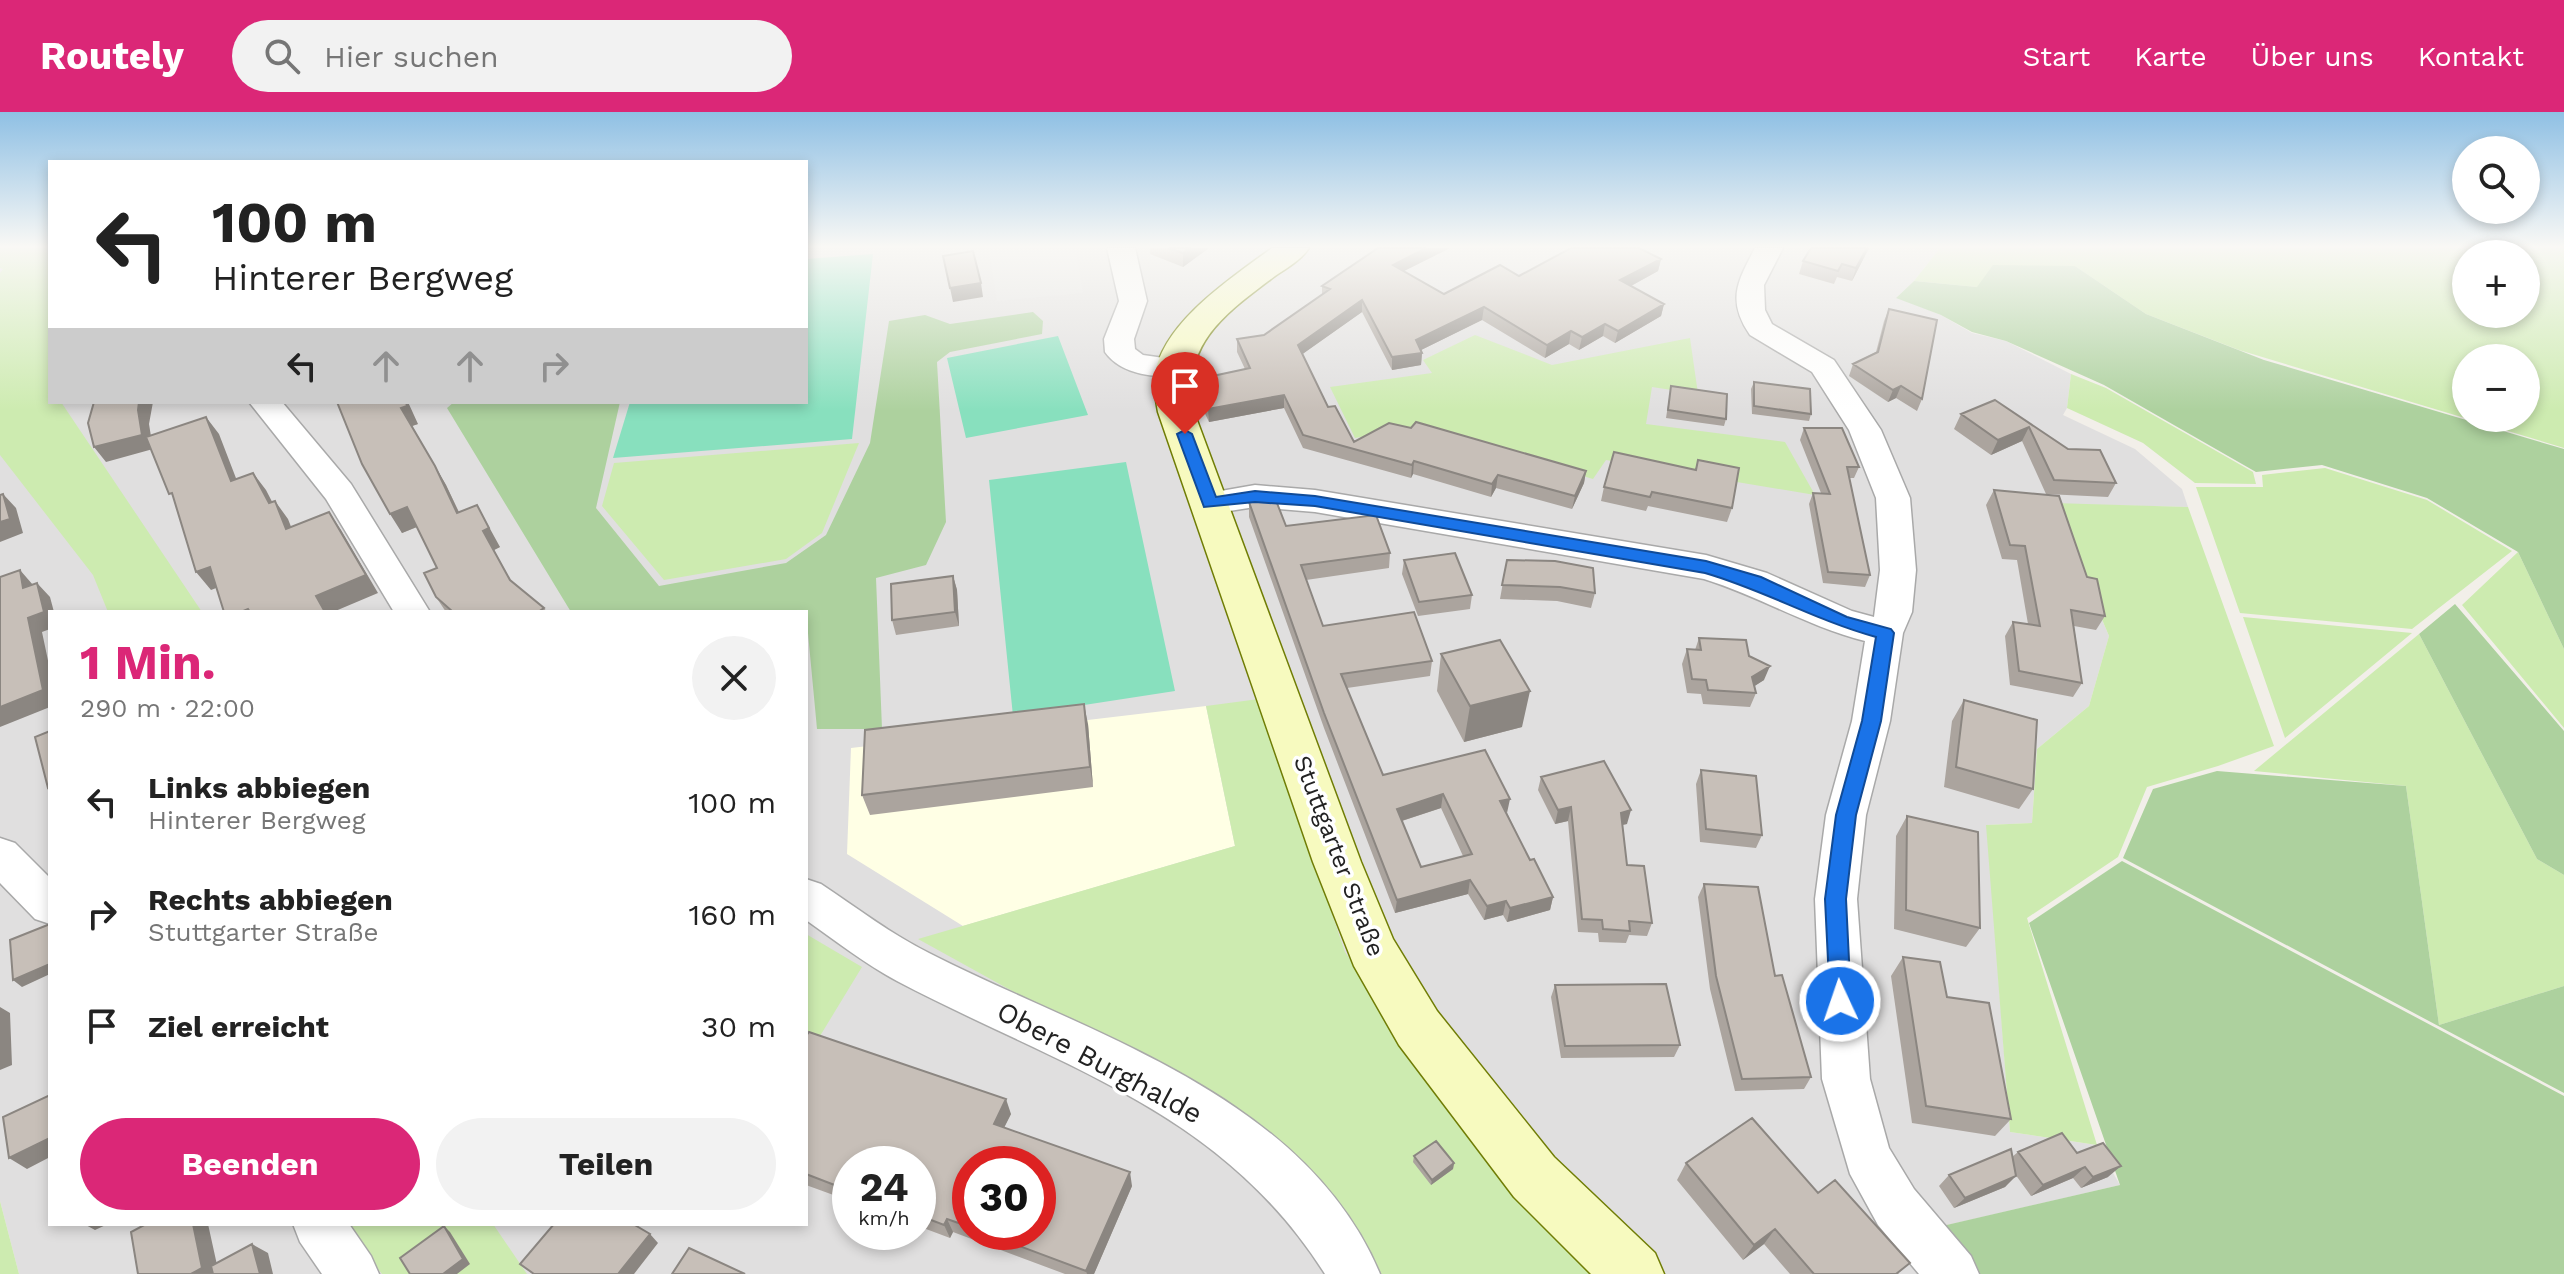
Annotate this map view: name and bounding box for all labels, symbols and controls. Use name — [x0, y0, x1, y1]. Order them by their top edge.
search box — [232, 20, 792, 92]
text: Routely — [40, 34, 184, 78]
icon: search — [260, 34, 304, 78]
text: Hier suchen — [324, 39, 499, 74]
text: Start — [2022, 40, 2090, 73]
text: Karte — [2134, 40, 2207, 73]
text: Über uns — [2251, 40, 2374, 73]
text: Kontakt — [2418, 40, 2524, 73]
map controls — [2452, 136, 2540, 432]
button: search — [2452, 136, 2540, 224]
text: 100 m — [212, 190, 377, 256]
icon: left — [80, 192, 184, 296]
button: + — [2452, 240, 2540, 328]
text: Hinterer Bergweg — [212, 257, 513, 299]
icon: left — [280, 344, 324, 388]
icon: ahead — [364, 344, 408, 388]
icon: ahead — [448, 344, 492, 388]
icon: right — [532, 344, 576, 388]
button: − — [2452, 344, 2540, 432]
pin — [1151, 352, 1219, 434]
icon: arrive — [1163, 364, 1207, 408]
text: 1 Min. — [80, 634, 216, 691]
button: close — [692, 636, 776, 720]
text: 290 m · 22:00 — [80, 693, 255, 723]
street label: Stuttgarter Straße — [1288, 752, 1390, 960]
text: Links abbiegen — [148, 770, 370, 805]
icon: left — [80, 780, 124, 824]
text: 100 m — [688, 785, 776, 820]
text: Hinterer Bergweg — [148, 805, 366, 835]
text: Rechts abbiegen — [148, 882, 393, 917]
icon: right — [80, 892, 124, 936]
text: 160 m — [689, 897, 776, 932]
text: Stuttgarter Straße — [148, 917, 378, 947]
position arrow — [1798, 959, 1882, 1043]
street label: Obere Burghalde — [991, 994, 1208, 1130]
icon: arrive — [80, 1004, 124, 1048]
text: Ziel erreicht — [148, 1009, 329, 1044]
text: 30 m — [701, 1009, 776, 1044]
button: Beenden — [80, 1118, 420, 1210]
button: Teilen — [436, 1118, 776, 1210]
speed limit sign: 30 — [952, 1146, 1056, 1250]
text: 24 — [859, 1164, 909, 1211]
text: km/h — [858, 1206, 910, 1230]

